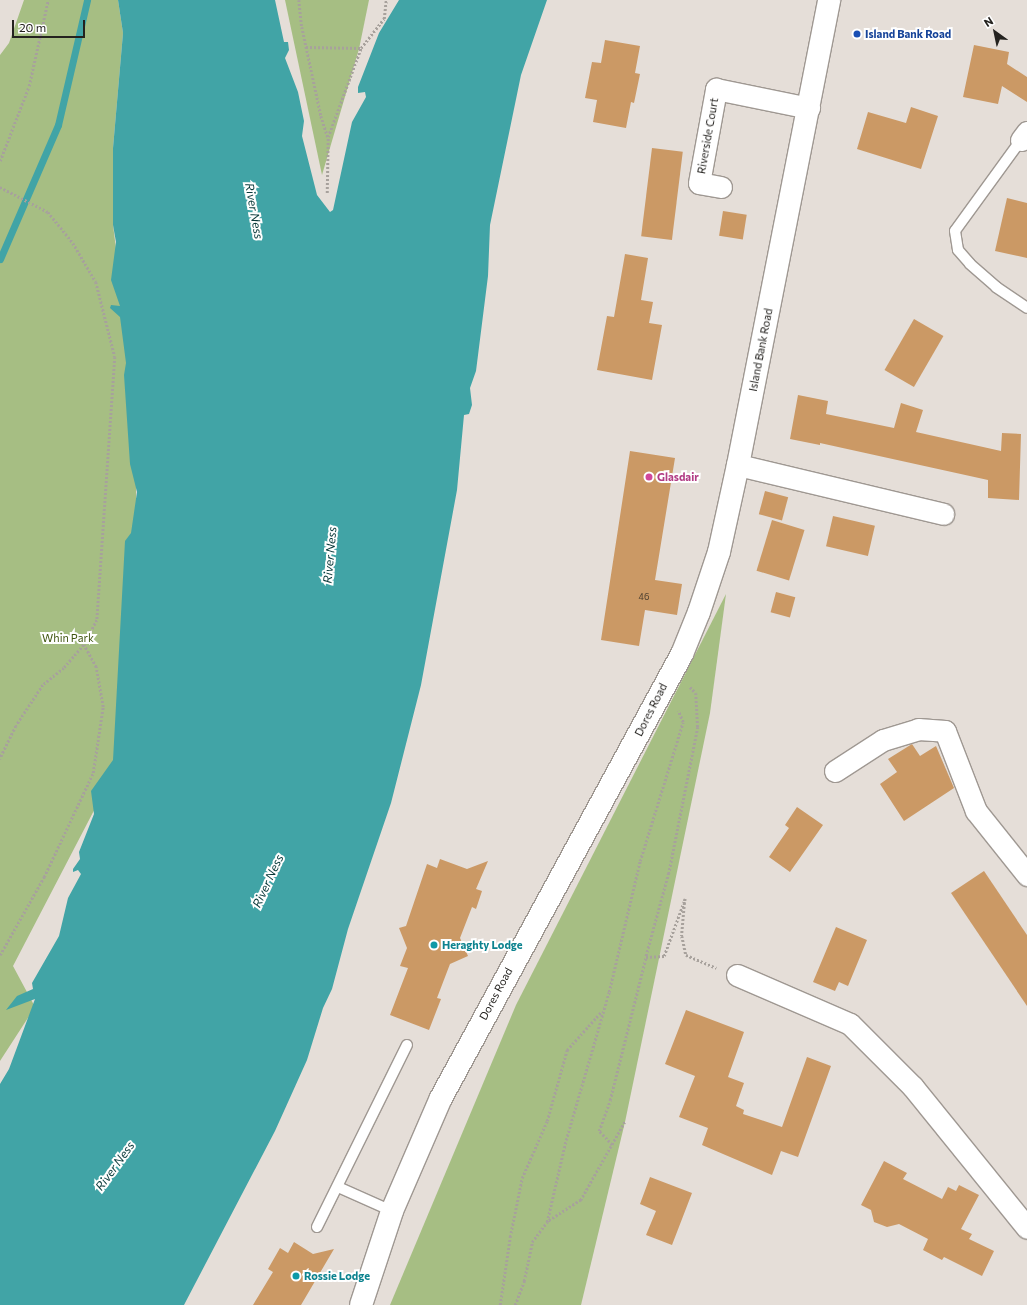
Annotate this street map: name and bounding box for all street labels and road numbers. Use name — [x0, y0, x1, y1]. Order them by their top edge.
street label: Riverside Court — [695, 97, 721, 175]
street label: Island Bank Road — [746, 307, 776, 393]
street label: Dores Road — [632, 681, 670, 739]
street label: Dores Road — [477, 966, 515, 1022]

